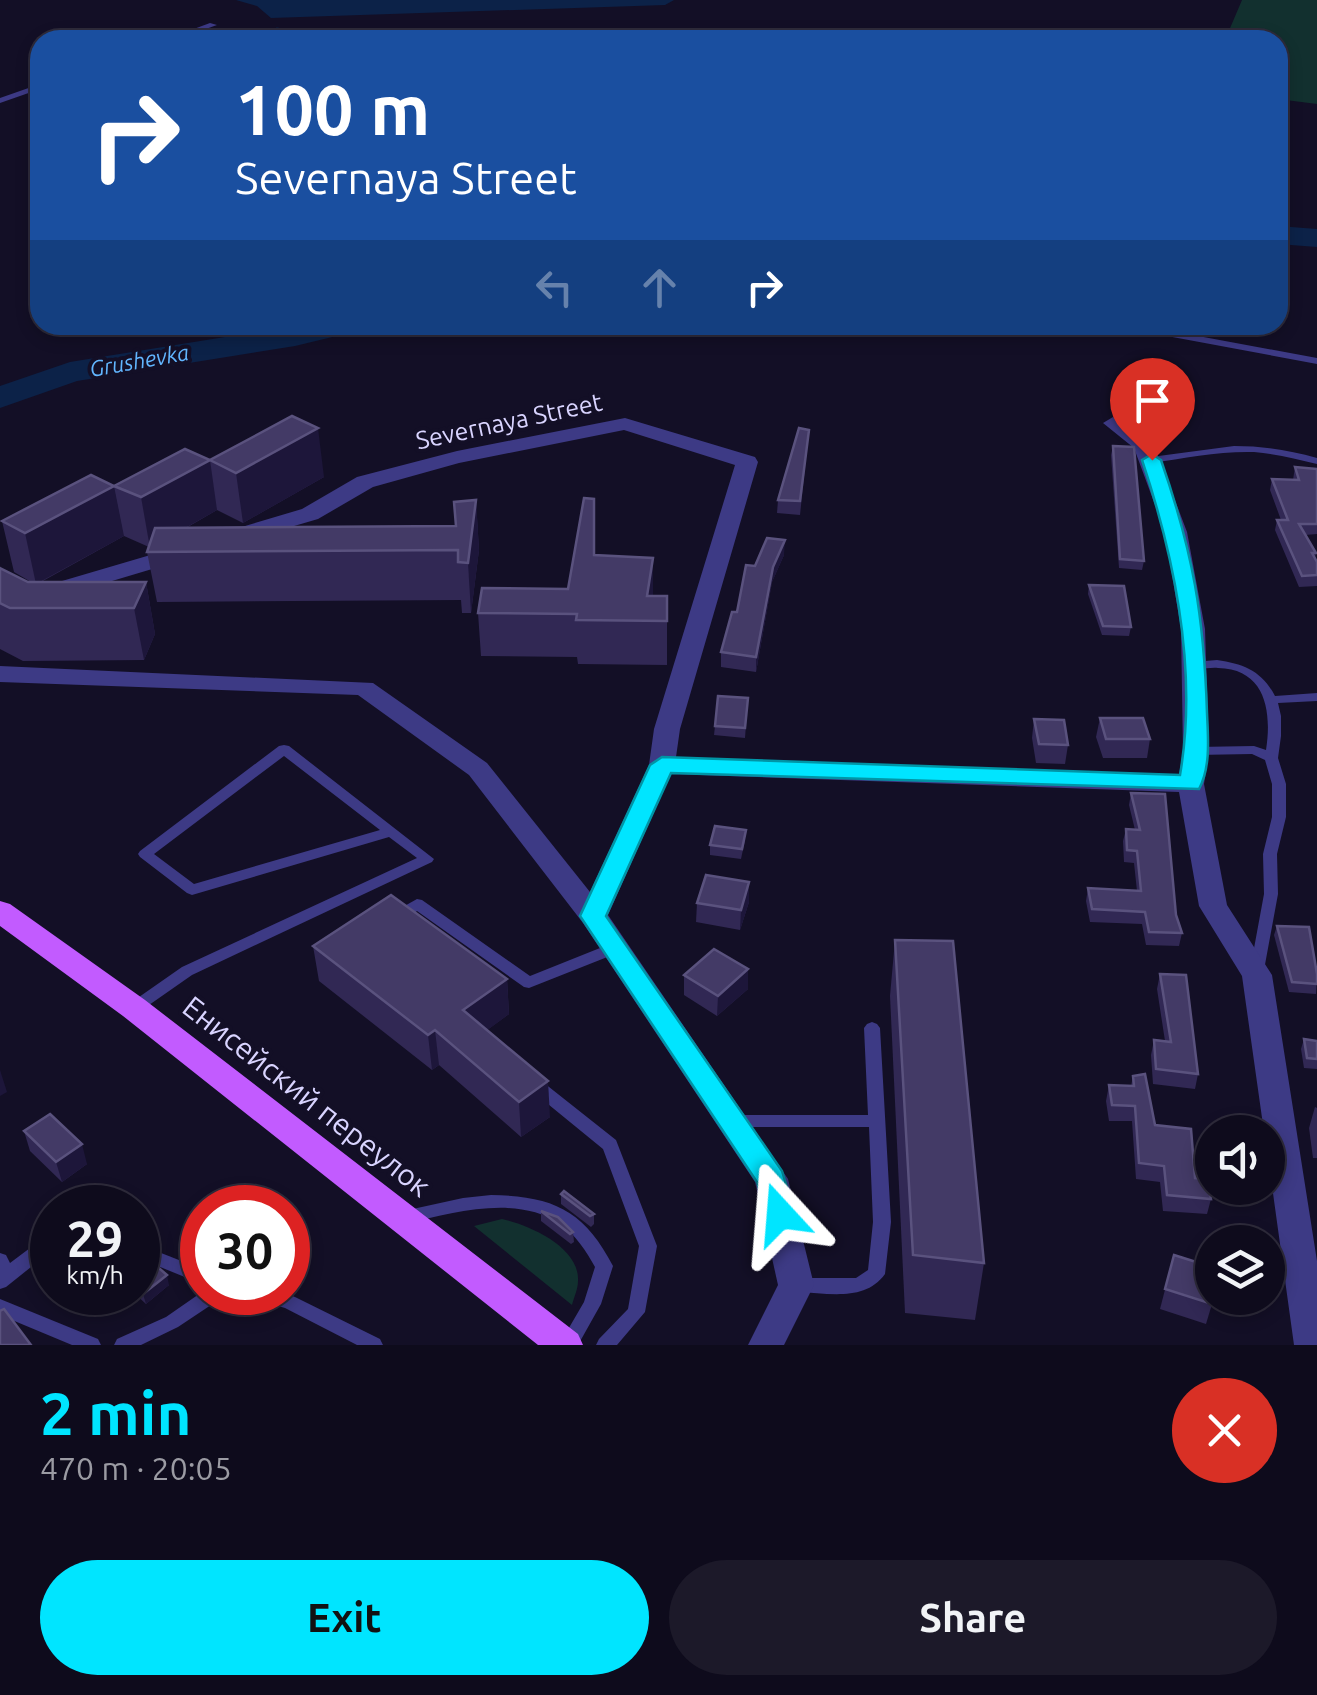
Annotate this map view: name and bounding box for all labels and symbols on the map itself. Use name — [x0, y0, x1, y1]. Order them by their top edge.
water label: Grushevka — [87, 339, 191, 381]
pin — [1110, 358, 1195, 461]
street label: Severnaya Street — [413, 388, 605, 454]
street label: Енисейский переулок — [177, 989, 437, 1203]
position arrow — [728, 1162, 832, 1266]
speed limit sign: 30 — [180, 1185, 310, 1315]

